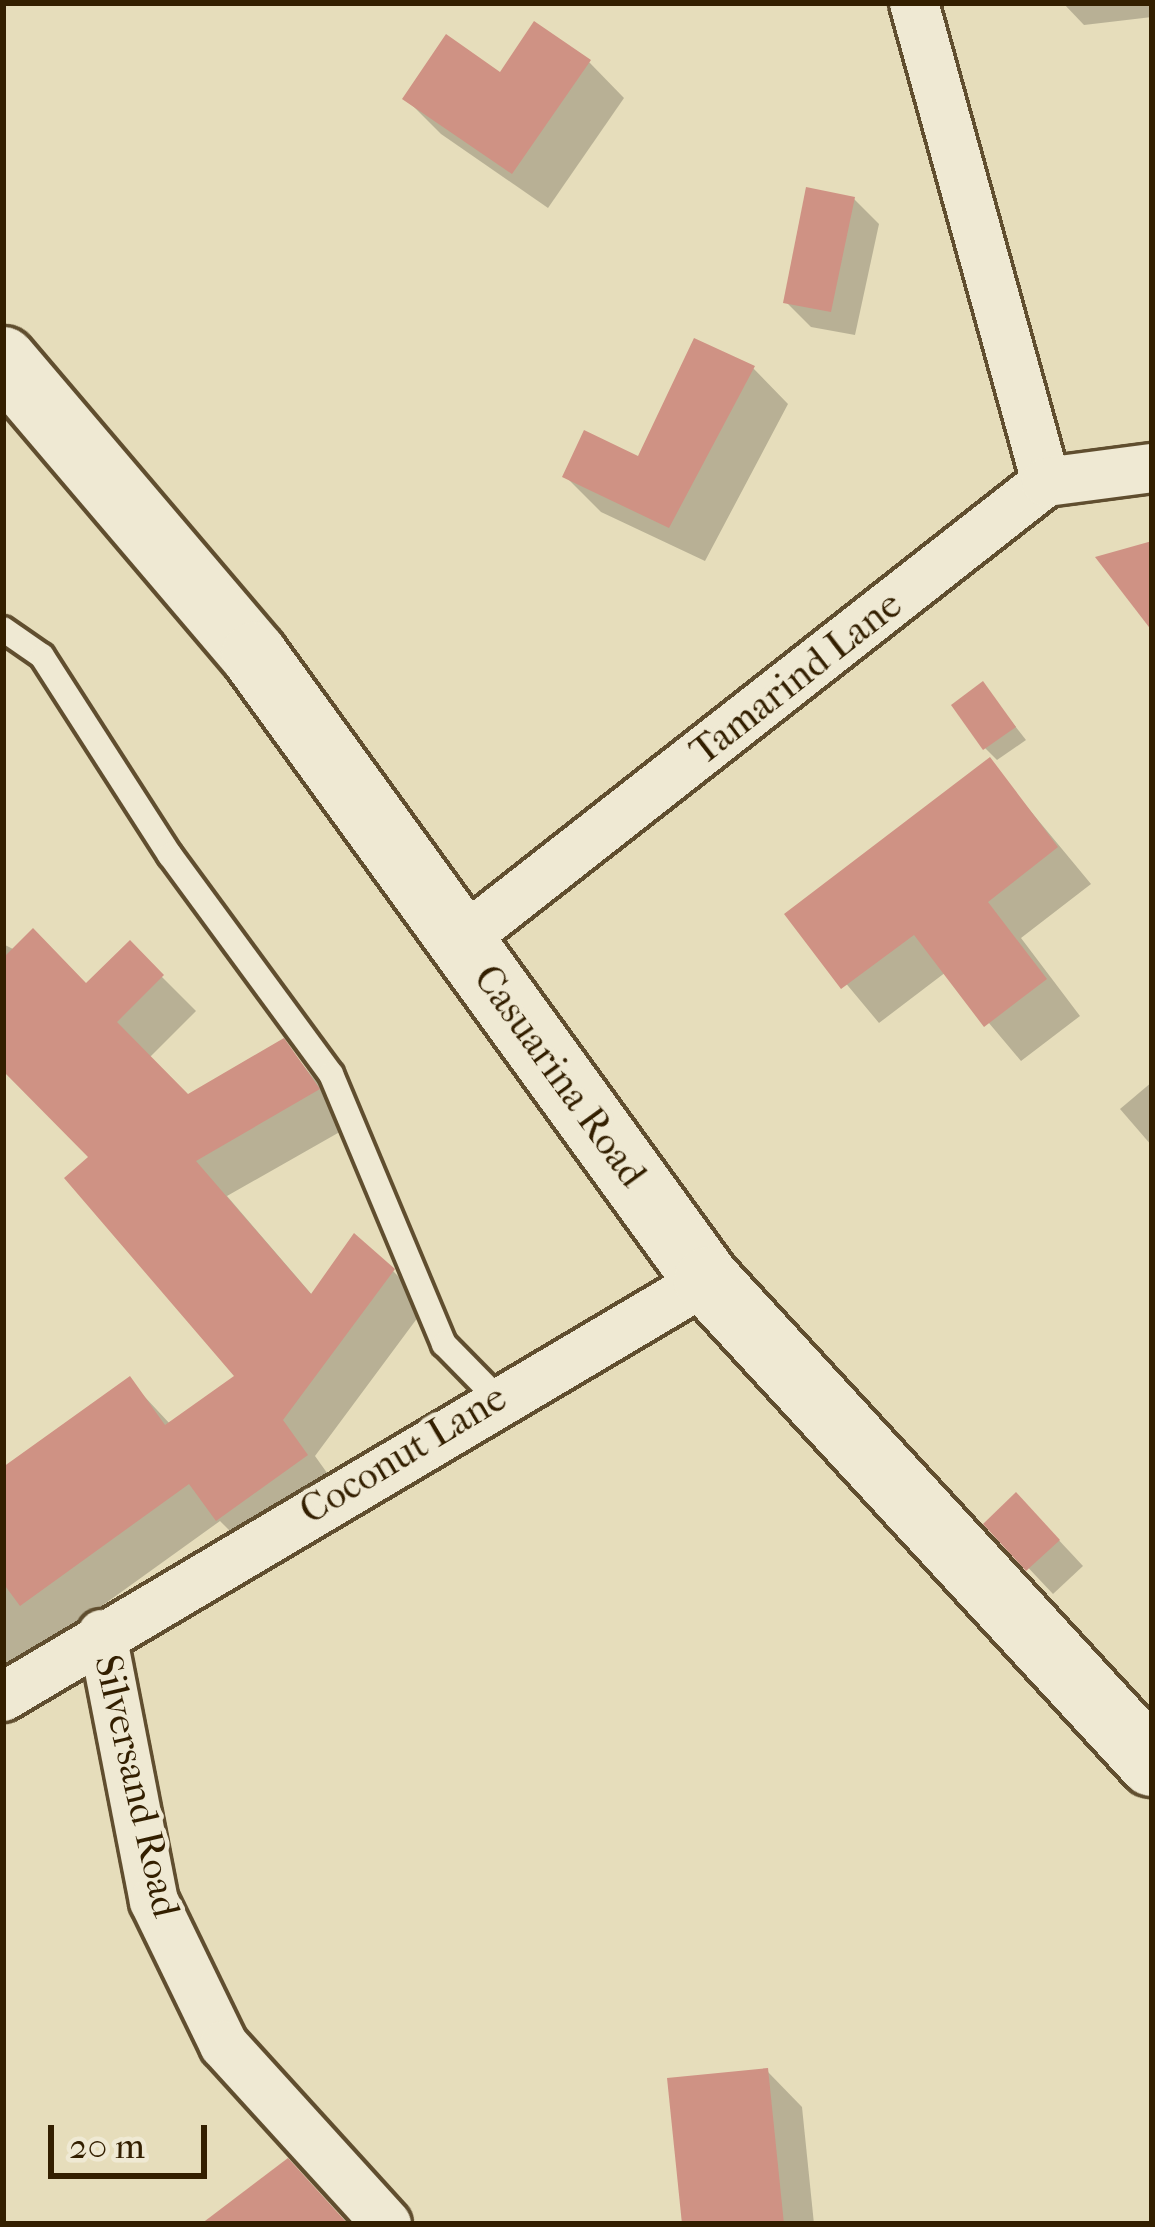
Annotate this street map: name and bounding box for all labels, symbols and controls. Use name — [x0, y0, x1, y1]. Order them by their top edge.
street label: Tamarind Lane — [681, 581, 911, 775]
street label: Casuarina Road — [464, 956, 656, 1196]
street label: Coconut Lane — [291, 1374, 515, 1534]
street label: Silversand Road — [84, 1650, 190, 1922]
scale bar — [54, 2101, 213, 2175]
text: 20 m — [69, 2125, 145, 2167]

